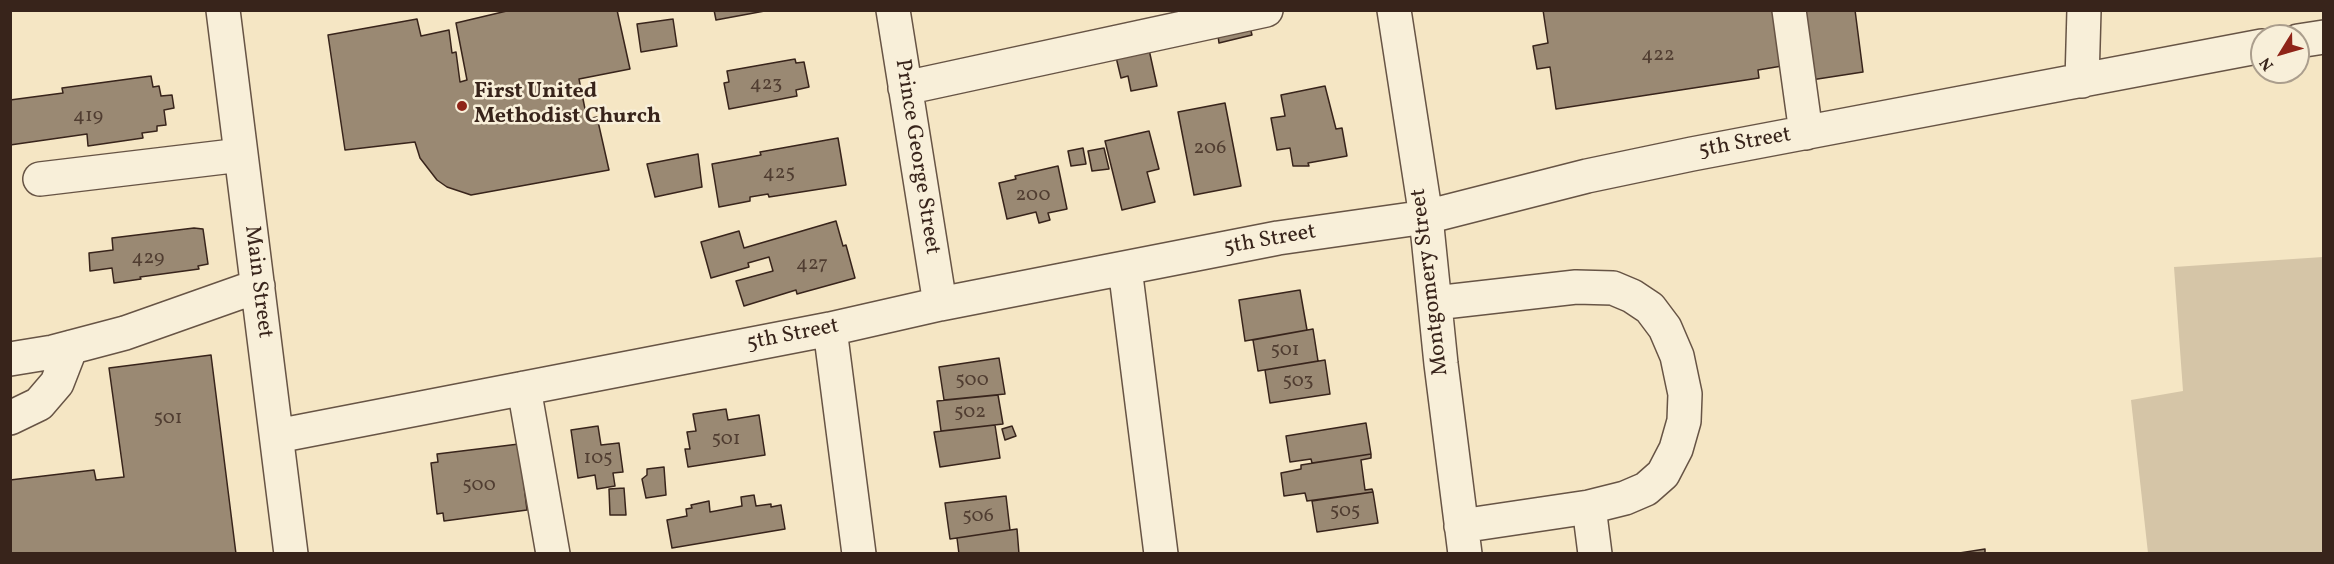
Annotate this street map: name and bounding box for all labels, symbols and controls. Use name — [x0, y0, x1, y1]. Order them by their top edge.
north arrow — [2250, 24, 2310, 84]
house number: 422 — [1641, 44, 1675, 68]
text: N — [2255, 52, 2280, 75]
street label: Prince George Street — [888, 57, 944, 257]
house number: 423 — [750, 73, 782, 97]
place label: First United Methodist Church — [474, 80, 661, 132]
marker: First United Methodist Church — [455, 99, 469, 113]
house number: 419 — [73, 105, 103, 129]
street label: 5th Street — [1697, 123, 1793, 165]
house number: 206 — [1194, 137, 1226, 161]
house number: 425 — [763, 162, 795, 186]
house number: 200 — [1016, 184, 1050, 208]
street label: Montgomery Street — [1406, 187, 1456, 377]
street label: 5th Street — [1222, 220, 1318, 262]
street label: Main Street — [237, 224, 277, 340]
house number: 429 — [132, 247, 164, 271]
house number: 427 — [796, 253, 828, 277]
street label: 5th Street — [745, 314, 841, 358]
house number: 501 — [1271, 339, 1299, 363]
house number: 500 — [955, 369, 989, 393]
house number: 503 — [1283, 370, 1313, 394]
house number: 502 — [954, 401, 986, 425]
house number: 501 — [154, 407, 182, 431]
house number: 501 — [712, 428, 740, 452]
house number: 105 — [583, 447, 613, 471]
house number: 500 — [462, 474, 496, 498]
house number: 505 — [1330, 500, 1360, 524]
house number: 506 — [962, 505, 994, 529]

